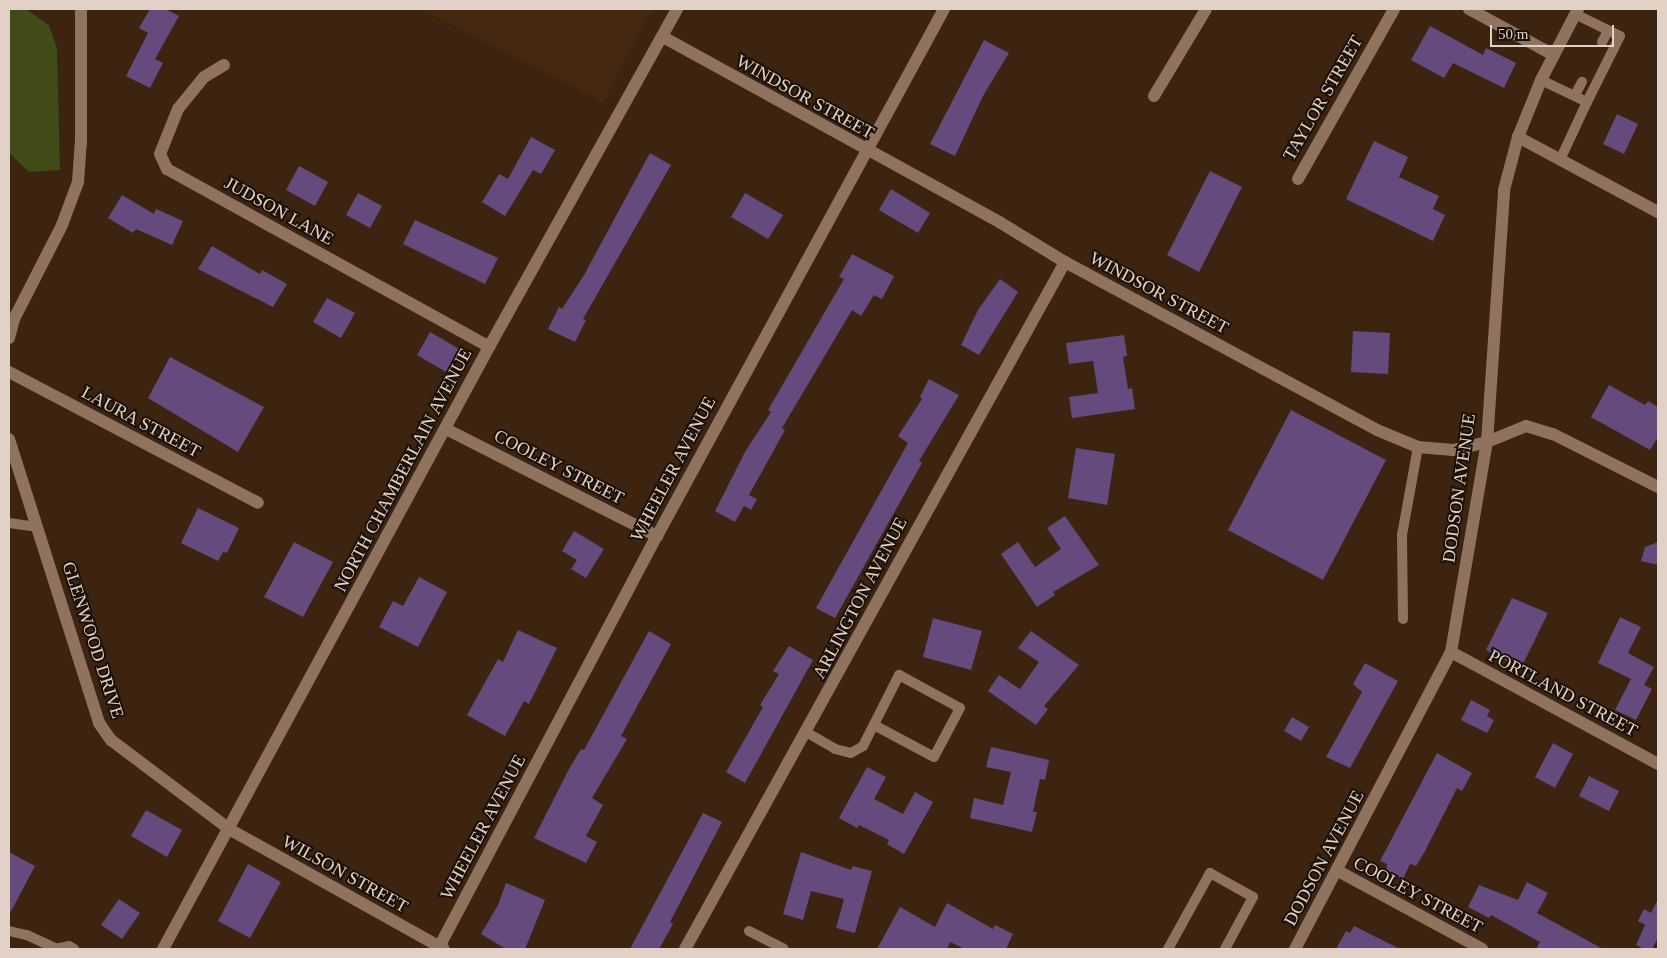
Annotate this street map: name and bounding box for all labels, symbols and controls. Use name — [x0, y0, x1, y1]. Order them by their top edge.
scale bar — [1492, 15, 1616, 47]
text: 50 m — [1498, 26, 1528, 42]
street label: TAYLOR STREET — [1279, 32, 1367, 164]
street label: WINDSOR STREET — [732, 50, 878, 144]
street label: JUDSON LANE — [221, 172, 337, 250]
street label: WINDSOR STREET — [1086, 247, 1232, 339]
street label: NORTH CHAMBERLAIN AVENUE — [329, 344, 477, 596]
street label: LAURA STREET — [77, 381, 205, 463]
street label: WHEELER AVENUE — [625, 392, 721, 546]
street label: DODSON AVENUE — [1438, 412, 1480, 564]
street label: COOLEY STREET — [490, 425, 628, 509]
street label: ARLINGTON AVENUE — [808, 513, 912, 683]
street label: GLENWOOD DRIVE — [57, 559, 129, 721]
street label: PORTLAND STREET — [1485, 645, 1641, 741]
street label: WHEELER AVENUE — [435, 750, 531, 904]
street label: DODSON AVENUE — [1279, 786, 1369, 930]
street label: WILSON STREET — [278, 831, 412, 917]
street label: COOLEY STREET — [1350, 852, 1486, 938]

